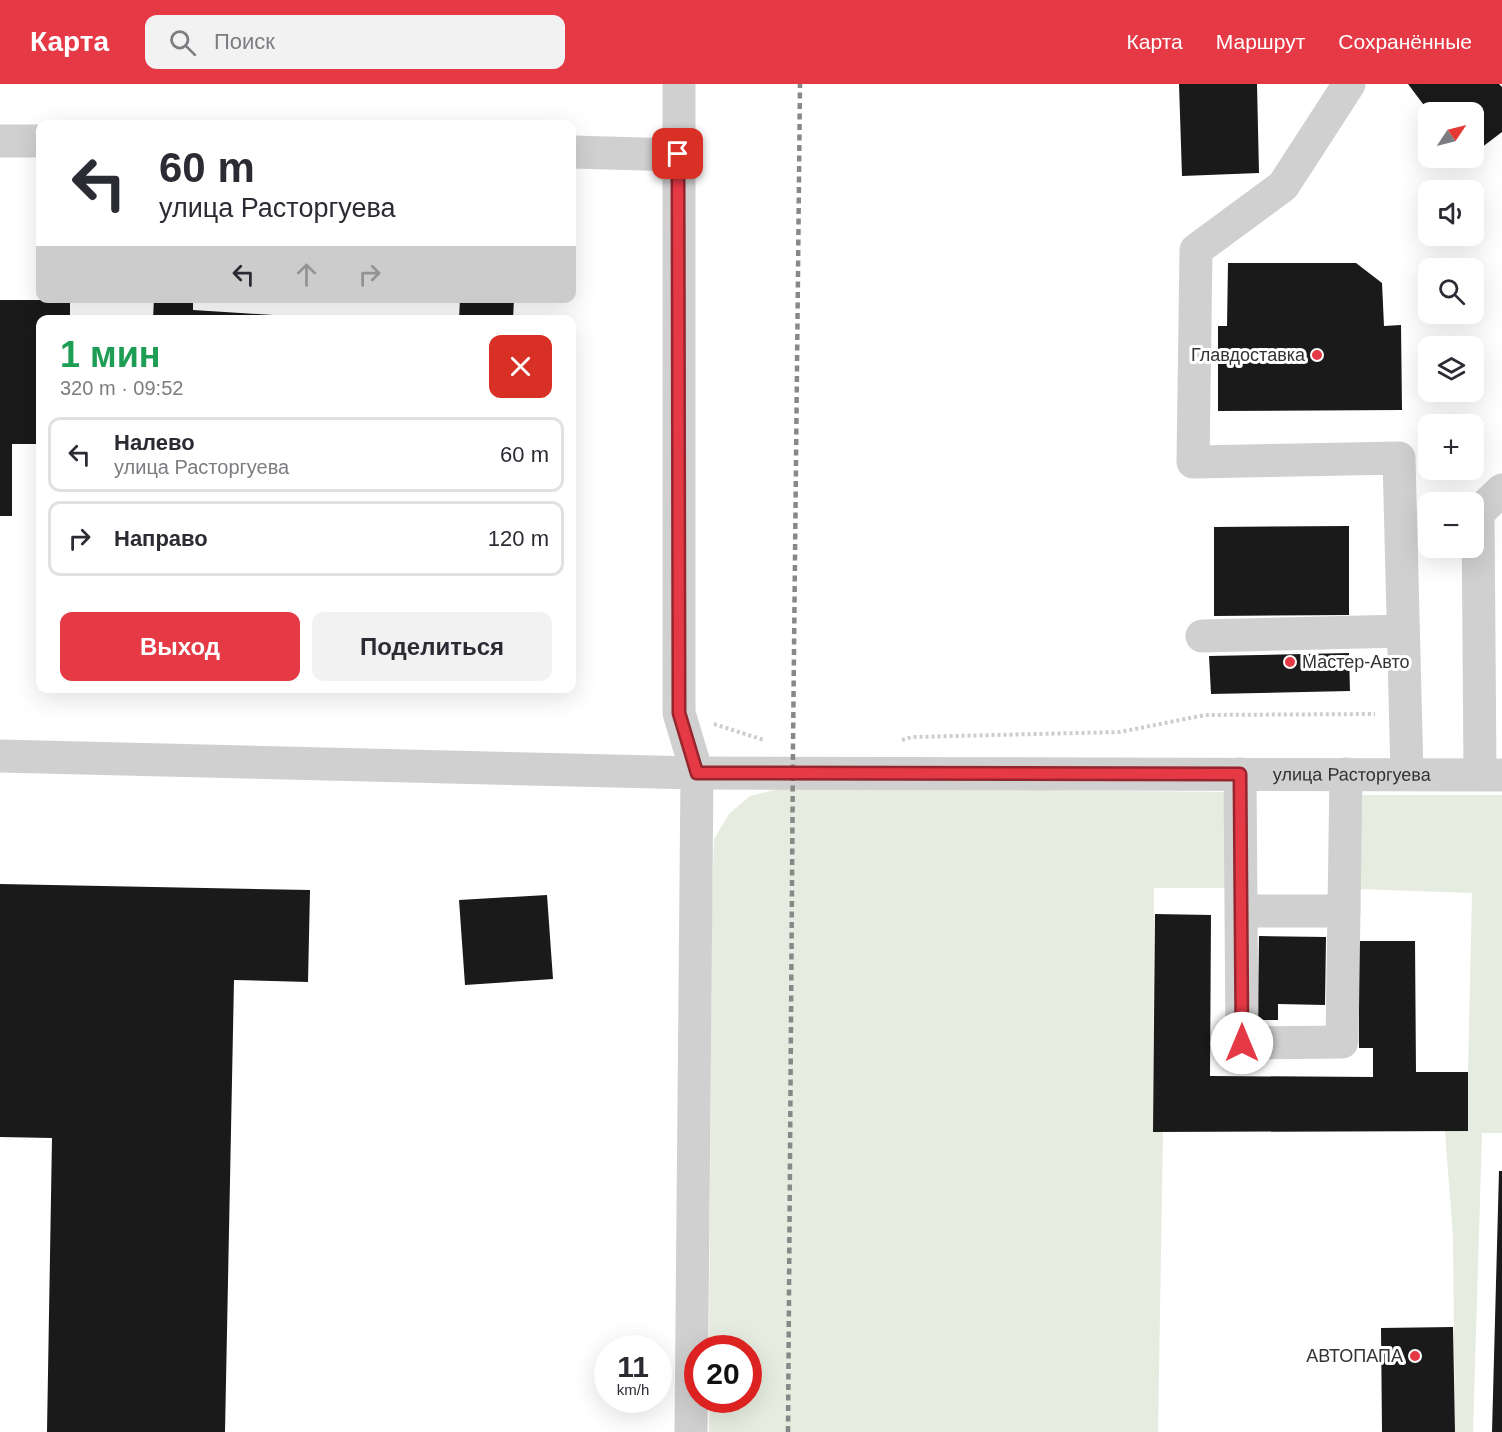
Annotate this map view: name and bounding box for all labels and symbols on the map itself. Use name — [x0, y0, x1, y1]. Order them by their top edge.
north arrow — [1418, 102, 1484, 168]
pin — [652, 128, 703, 179]
place label: Главдоставка — [1191, 345, 1306, 365]
marker: Главдоставка — [1310, 348, 1324, 362]
place label: Мастер-Авто — [1302, 652, 1410, 672]
marker: Мастер-Авто — [1283, 655, 1297, 669]
street label: улица Расторгуева — [1273, 764, 1432, 785]
position arrow — [1210, 1011, 1274, 1075]
speed limit sign: 20 — [684, 1335, 762, 1413]
place label: АВТОПАПА — [1306, 1346, 1403, 1366]
marker: АВТОПАПА — [1408, 1349, 1422, 1363]

